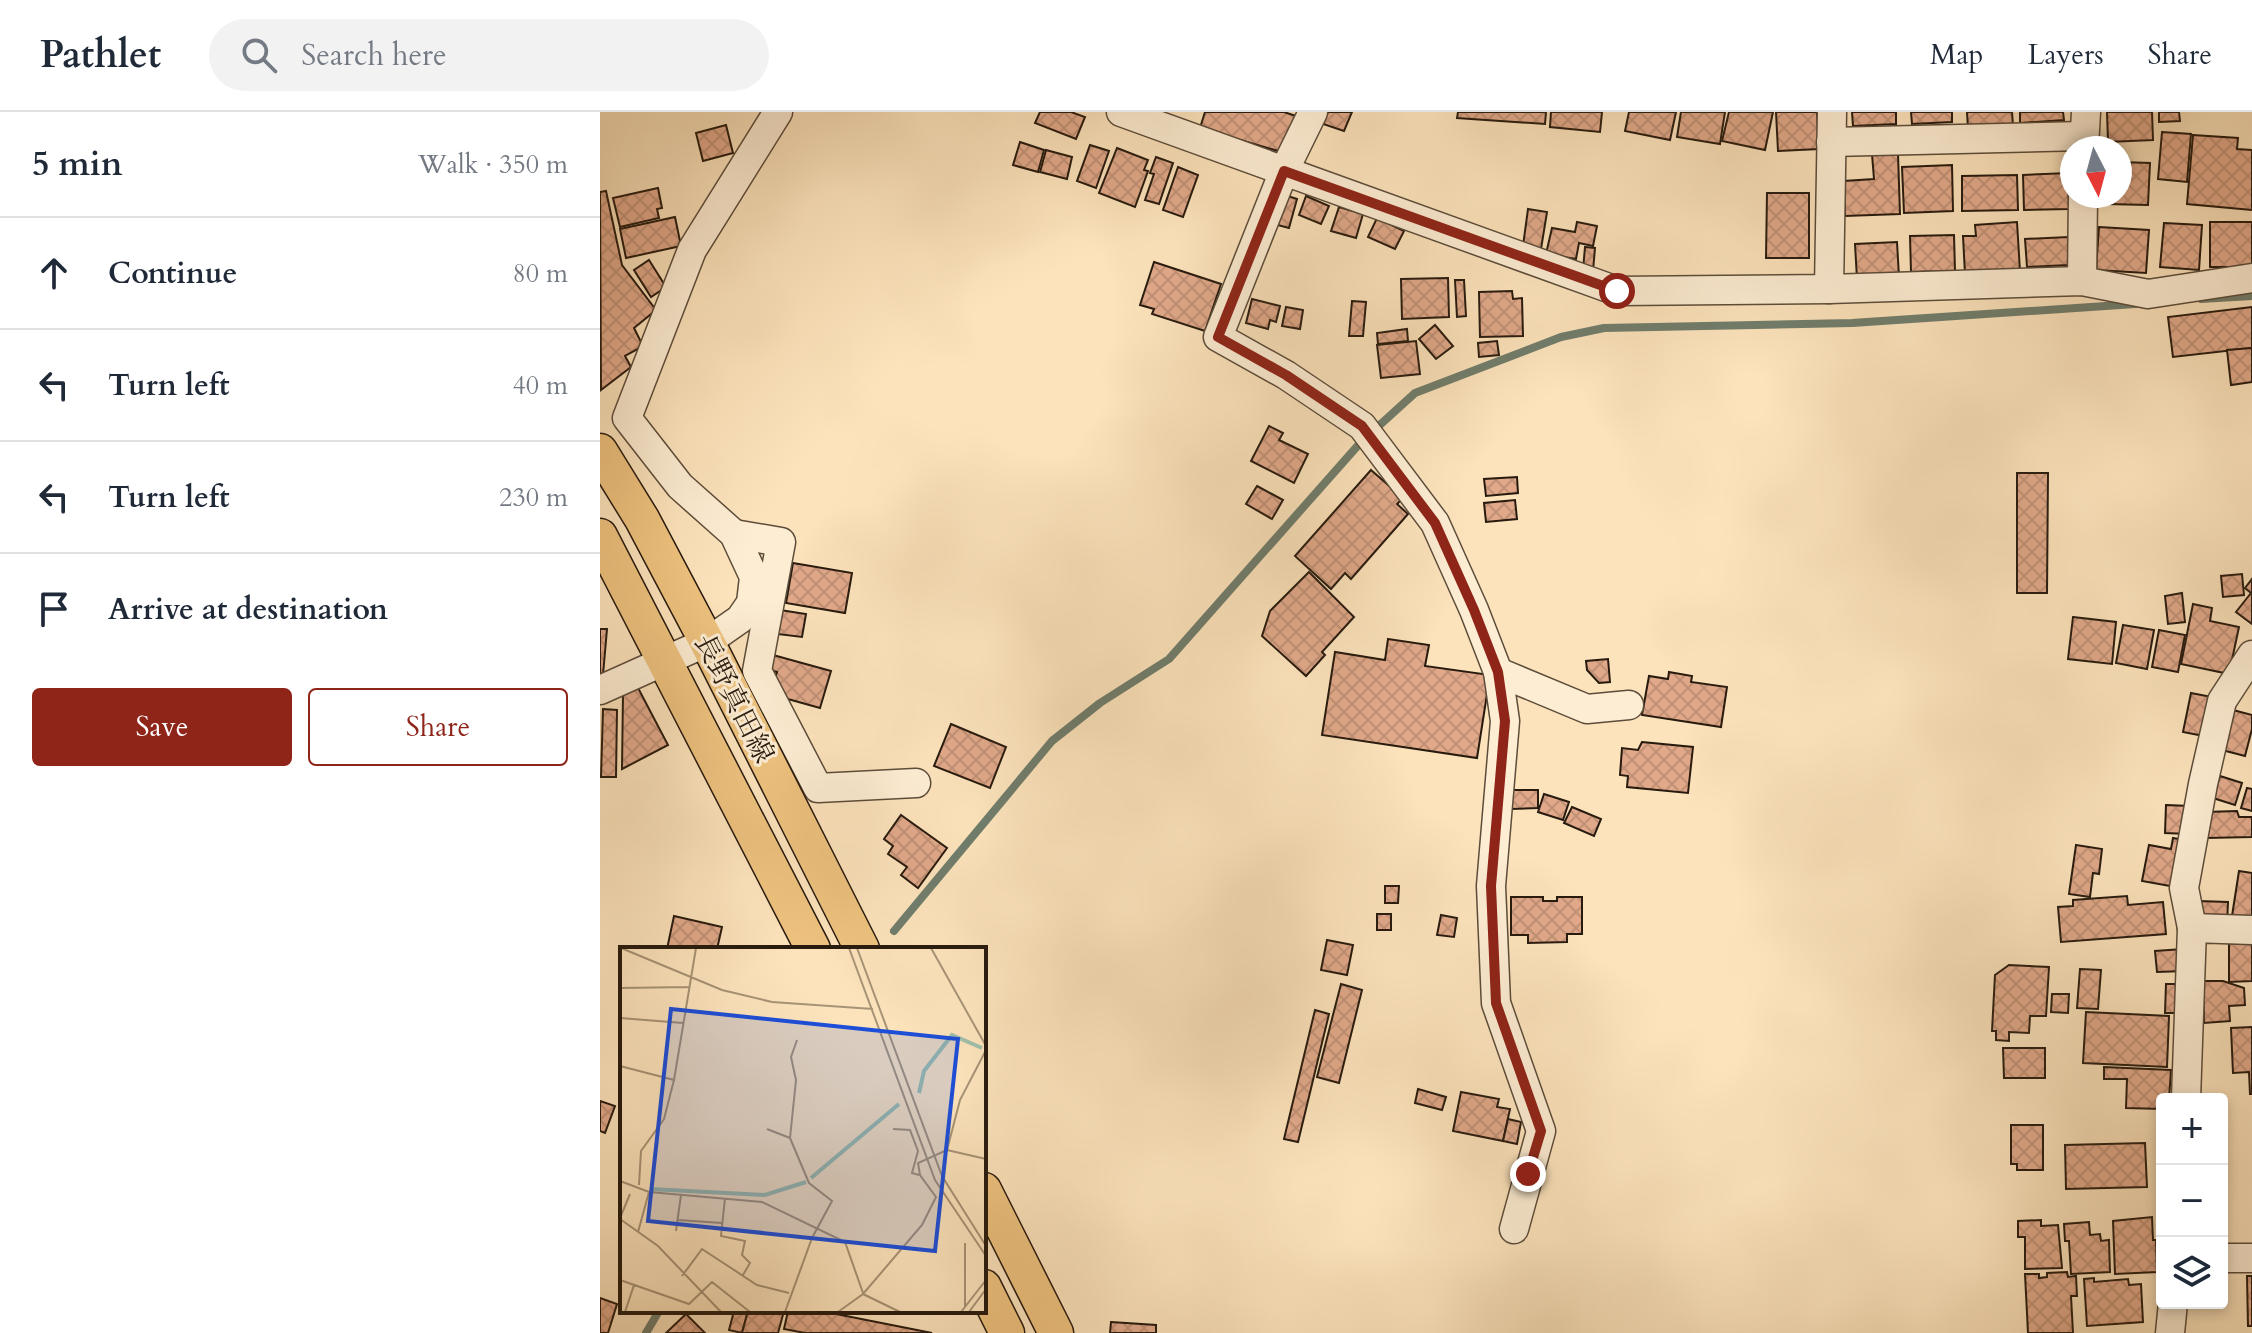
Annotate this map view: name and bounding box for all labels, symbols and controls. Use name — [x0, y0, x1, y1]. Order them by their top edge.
search box — [209, 19, 769, 91]
text: Pathlet — [40, 29, 161, 81]
icon: search — [237, 33, 281, 77]
text: Search here — [301, 35, 447, 76]
text: Map — [1930, 36, 1983, 74]
text: Layers — [2027, 36, 2104, 74]
text: Share — [2148, 36, 2212, 74]
north arrow — [2060, 136, 2132, 208]
text: 5 min — [32, 141, 123, 187]
text: Walk · 350 m — [418, 147, 568, 182]
icon: ahead — [32, 251, 76, 295]
text: Continue — [108, 253, 237, 294]
text: 80 m — [512, 256, 568, 291]
route start — [1599, 273, 1635, 309]
icon: left — [32, 363, 76, 407]
text: Turn left — [108, 365, 230, 406]
text: 40 m — [512, 368, 568, 403]
icon: left — [32, 475, 76, 519]
text: Turn left — [108, 477, 230, 518]
text: 230 m — [499, 480, 568, 515]
icon: arrive — [32, 587, 76, 631]
text: Arrive at destination — [108, 589, 388, 630]
street label: 長野真田線 — [685, 627, 783, 769]
button: Save — [32, 688, 292, 766]
button: Share — [308, 688, 568, 766]
inset map — [620, 947, 986, 1313]
map controls — [2156, 1093, 2228, 1309]
button: + — [2156, 1093, 2228, 1165]
route end — [1510, 1156, 1546, 1192]
button: − — [2156, 1165, 2228, 1237]
button: layers — [2156, 1237, 2228, 1309]

